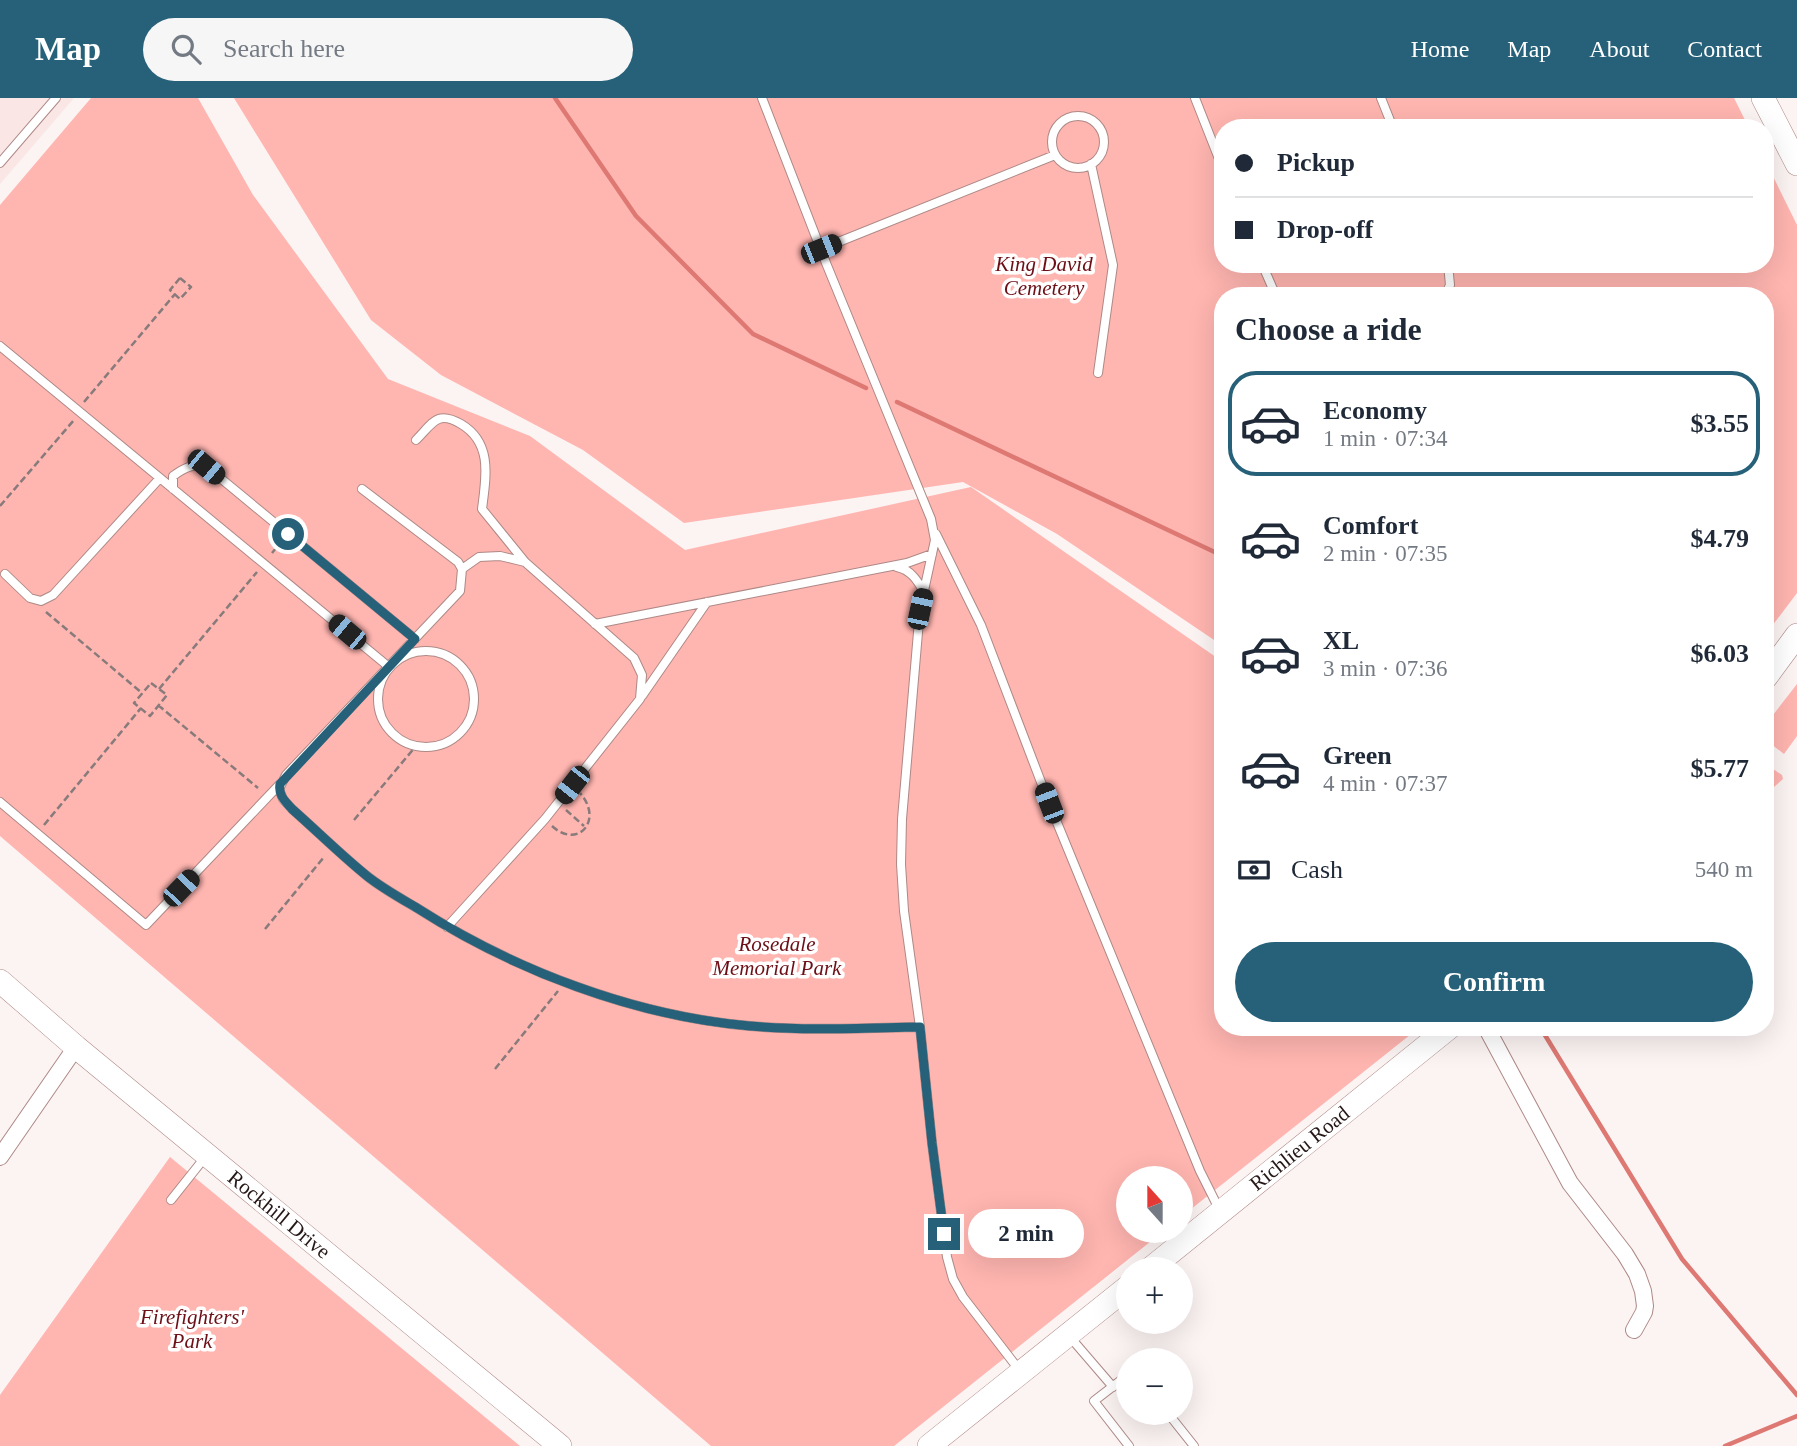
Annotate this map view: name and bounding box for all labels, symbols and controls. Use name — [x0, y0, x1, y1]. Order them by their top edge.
search box — [143, 18, 633, 81]
icon: search — [167, 30, 205, 68]
text: Map — [35, 31, 101, 67]
text: Search here — [223, 34, 345, 63]
text: Home — [1411, 36, 1469, 62]
text: Map — [1507, 36, 1551, 62]
text: About — [1589, 36, 1649, 62]
text: Contact — [1687, 36, 1762, 62]
text: Pickup — [1277, 148, 1355, 177]
text: Drop-off — [1277, 215, 1373, 244]
car — [798, 231, 845, 267]
park label: King David Cemetery — [994, 252, 1093, 300]
text: Choose a ride — [1235, 311, 1422, 347]
icon: car — [1239, 392, 1302, 455]
text: Economy — [1323, 396, 1427, 425]
text: $3.55 — [1691, 409, 1749, 438]
text: 1 min · 07:34 — [1323, 426, 1448, 451]
car — [184, 445, 229, 489]
icon: car — [1239, 507, 1302, 570]
text: Comfort — [1323, 511, 1418, 540]
route start — [272, 518, 304, 550]
text: $4.79 — [1691, 524, 1749, 553]
text: 2 min · 07:35 — [1323, 541, 1448, 566]
car — [906, 586, 935, 632]
car — [325, 610, 370, 654]
icon: car — [1239, 622, 1302, 685]
text: XL — [1323, 626, 1359, 655]
text: $6.03 — [1691, 639, 1749, 668]
text: 3 min · 07:36 — [1323, 656, 1448, 681]
icon: car — [1239, 737, 1302, 800]
text: Green — [1323, 741, 1392, 770]
text: $5.77 — [1691, 754, 1749, 783]
car — [551, 762, 594, 808]
text: 4 min · 07:37 — [1323, 771, 1448, 796]
car — [1032, 780, 1067, 826]
icon: cash — [1235, 851, 1273, 889]
text: Cash — [1291, 855, 1343, 884]
text: 540 m — [1695, 857, 1753, 882]
car — [159, 866, 204, 910]
park label: Rosedale Memorial Park — [712, 932, 842, 980]
button: Confirm — [1235, 942, 1753, 1022]
street label: Richlieu Road — [1245, 1101, 1354, 1196]
street label: Rockhill Drive — [223, 1165, 335, 1264]
north arrow — [1116, 1166, 1194, 1242]
map controls — [1116, 1166, 1193, 1425]
callout: 2 min — [968, 1210, 1084, 1258]
route end — [928, 1218, 960, 1250]
text: 2 min — [998, 1221, 1054, 1246]
button: + — [1116, 1257, 1193, 1334]
park label: Firefighters' Park — [139, 1305, 245, 1353]
button: − — [1116, 1348, 1193, 1425]

